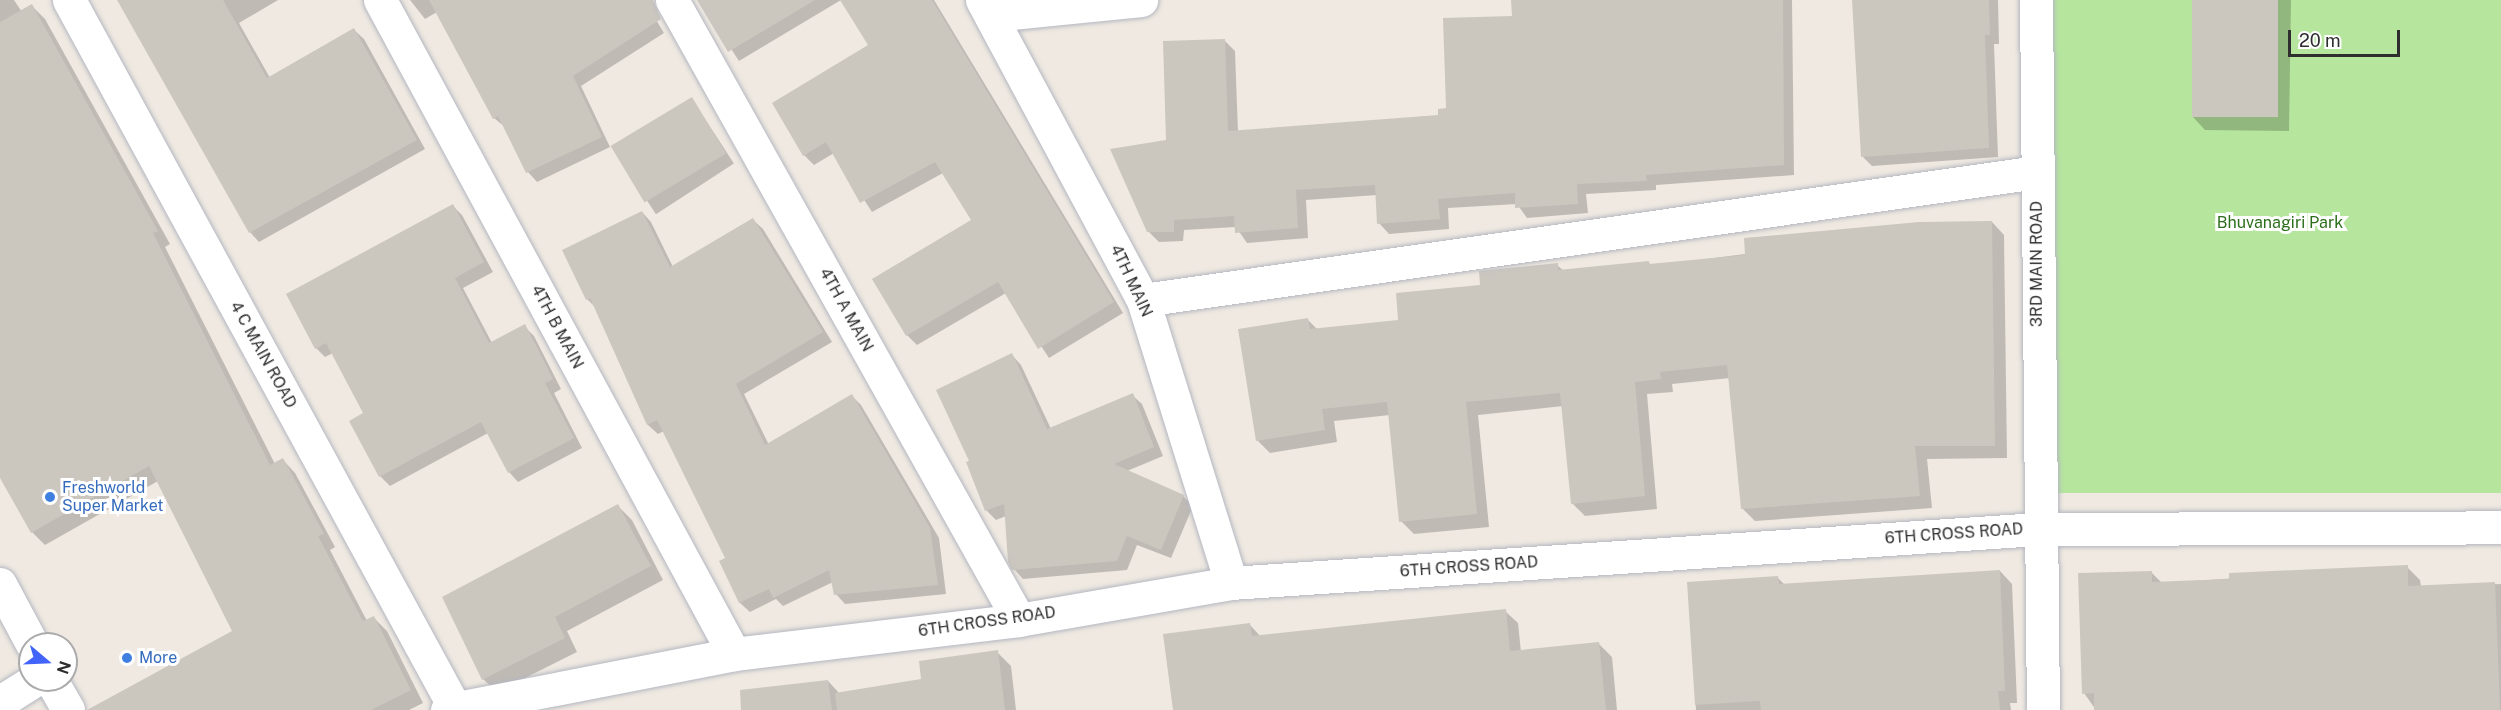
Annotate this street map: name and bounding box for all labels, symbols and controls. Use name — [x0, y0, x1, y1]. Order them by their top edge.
scale bar — [2291, 18, 2404, 56]
text: 20 m — [2299, 30, 2341, 51]
street label: 3RD MAIN ROAD — [2027, 201, 2047, 327]
park label: Bhuvanagiri Park — [2217, 213, 2343, 233]
street label: 4TH MAIN — [1106, 242, 1156, 320]
street label: 4TH A MAIN — [815, 265, 877, 355]
street label: 4TH B MAIN — [527, 282, 587, 372]
street label: 4 C MAIN ROAD — [226, 298, 300, 412]
place label: Freshworld Super Market — [62, 478, 164, 516]
marker: Freshworld Super Market — [43, 490, 57, 504]
street label: 6TH CROSS ROAD — [1884, 520, 2024, 548]
street label: 6TH CROSS ROAD — [1399, 553, 1539, 581]
street label: 6TH CROSS ROAD — [917, 603, 1057, 641]
north arrow — [18, 632, 78, 692]
place label: More — [139, 648, 177, 668]
marker: More — [120, 651, 134, 665]
text: N — [53, 658, 75, 676]

